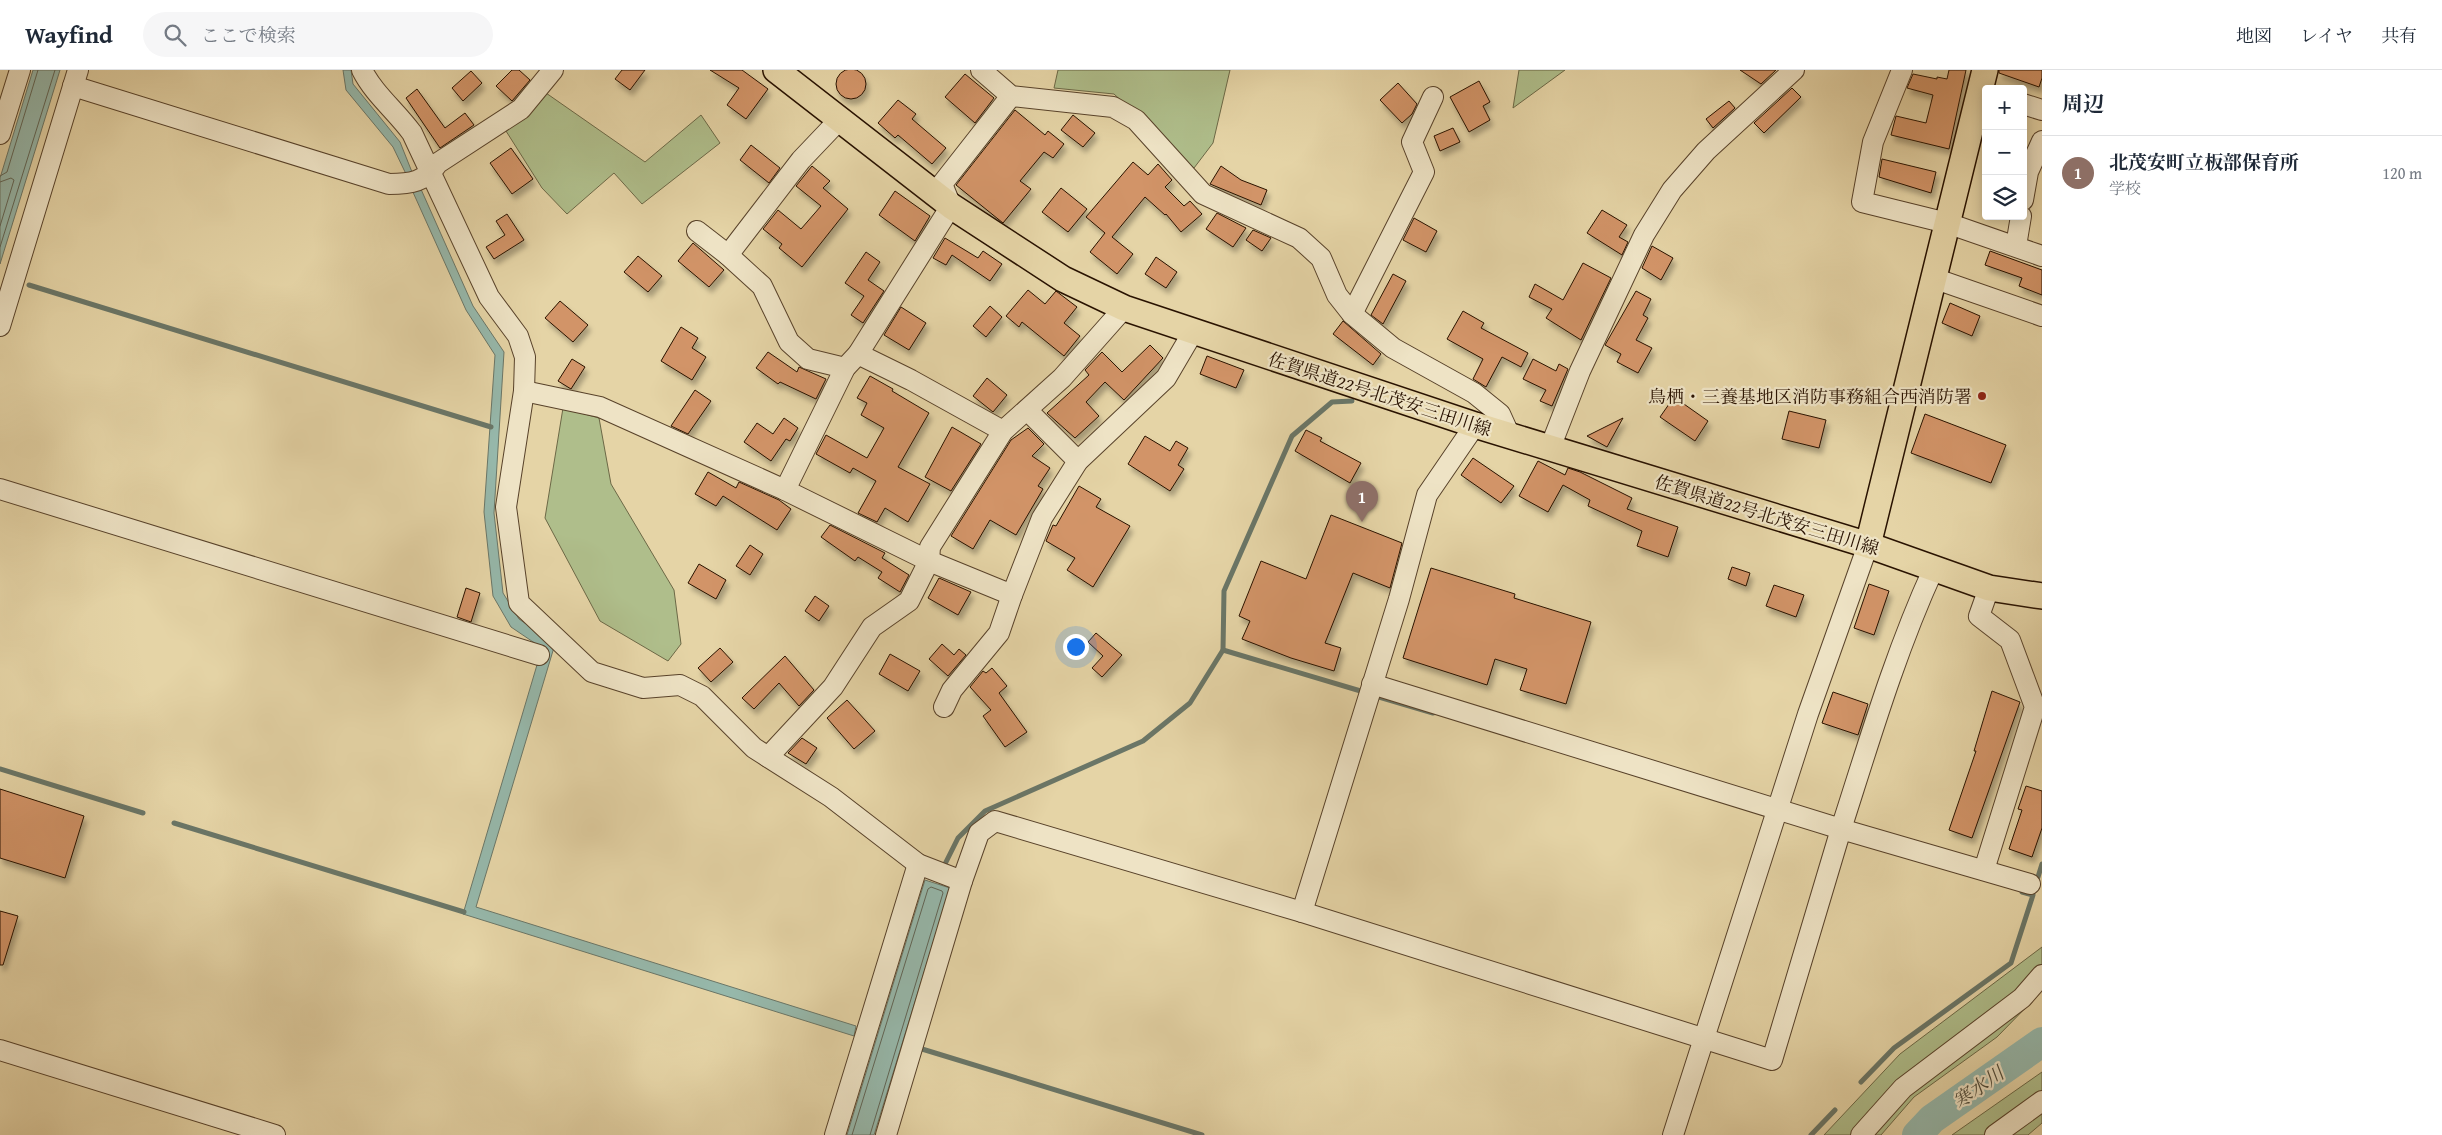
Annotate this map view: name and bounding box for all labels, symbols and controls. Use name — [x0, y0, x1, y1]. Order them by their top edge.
search box — [143, 12, 493, 57]
text: Wayfind — [25, 17, 113, 52]
icon: search — [161, 21, 189, 49]
text: ここで検索 — [201, 21, 296, 49]
text: 地図 — [2236, 22, 2272, 49]
text: レイヤ — [2300, 22, 2353, 49]
text: 共有 — [2381, 22, 2417, 49]
map controls — [1982, 85, 2027, 220]
button: + — [1982, 85, 2027, 130]
text: 周辺 — [2062, 88, 2104, 119]
button: − — [1982, 130, 2027, 175]
text: 北茂安町立板部保育所 — [2109, 148, 2299, 176]
text: 1 — [2074, 161, 2082, 185]
text: 120 m — [2382, 161, 2422, 185]
button: layers — [1982, 175, 2027, 220]
text: 学校 — [2109, 176, 2141, 200]
street label: 佐賀県道22号北茂安三田川線 — [1265, 345, 1495, 443]
place label: 鳥栖・三養基地区消防事務組合西消防署 — [1648, 383, 1972, 410]
marker: 鳥栖・三養基地区消防事務組合西消防署 — [1976, 390, 1988, 402]
street label: 佐賀県道22号北茂安三田川線 — [1651, 468, 1883, 562]
pin: 1 — [1346, 481, 1378, 522]
your location — [1063, 634, 1089, 660]
water label: 寒水川 — [1947, 1058, 2011, 1115]

